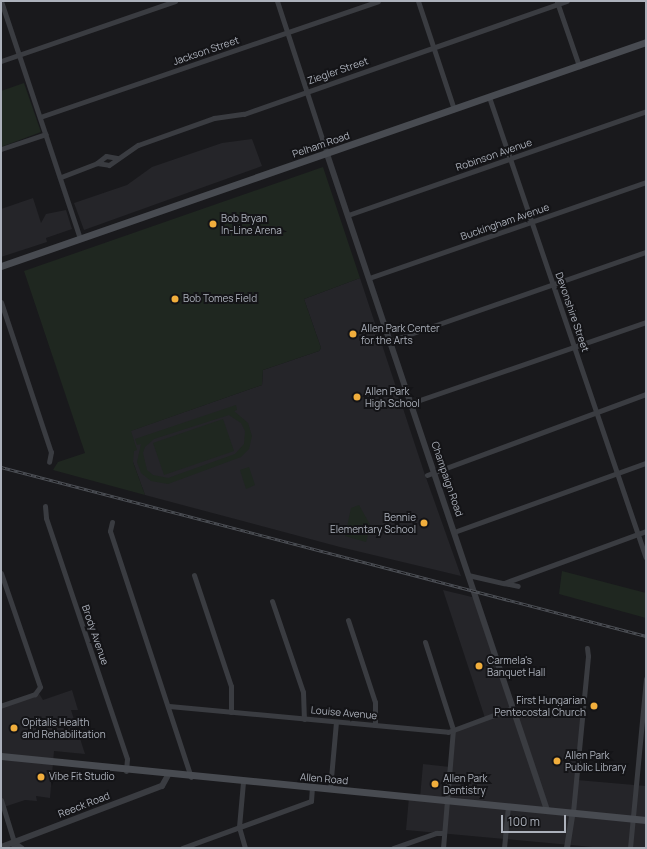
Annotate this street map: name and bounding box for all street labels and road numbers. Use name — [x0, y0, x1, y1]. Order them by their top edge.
street label: Jackson Street — [171, 34, 241, 68]
street label: Ziegler Street — [306, 55, 370, 87]
street label: Pelham Road — [291, 130, 351, 160]
street label: Robinson Avenue — [454, 136, 534, 174]
street label: Buckingham Avenue — [459, 201, 551, 243]
street label: Devonshire Street — [553, 271, 591, 353]
street label: Champaign Road — [429, 440, 465, 518]
street label: Brody Avenue — [79, 603, 111, 667]
street label: Louise Avenue — [310, 704, 378, 722]
street label: Allen Road — [299, 771, 349, 787]
street label: Reeck Road — [57, 790, 111, 820]

